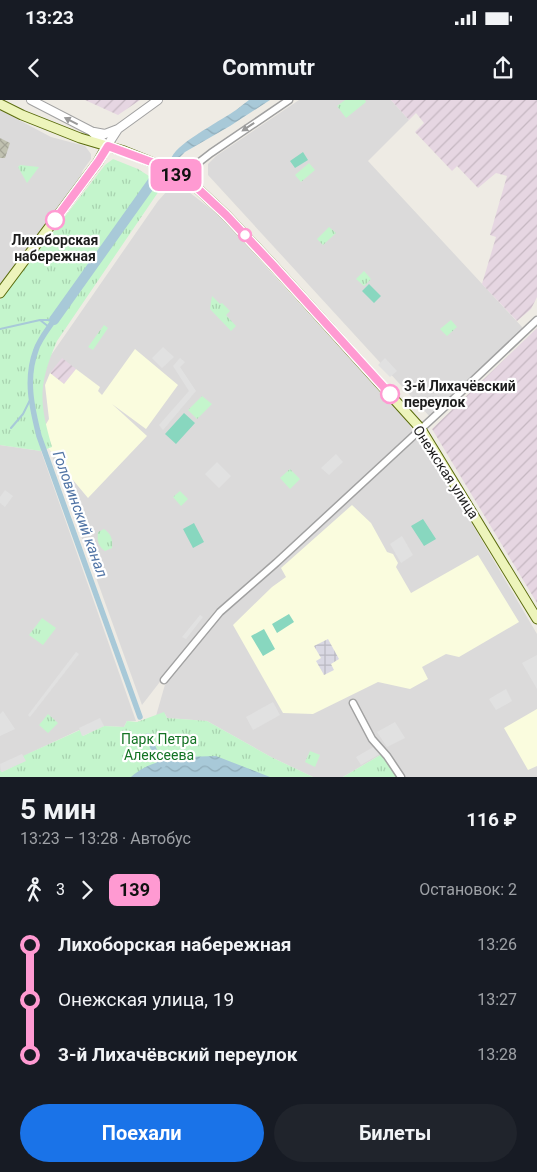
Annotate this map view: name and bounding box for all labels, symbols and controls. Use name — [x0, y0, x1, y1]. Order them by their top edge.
text: 13:23 — [25, 6, 74, 29]
icon: back — [20, 54, 48, 82]
icon: share — [489, 54, 517, 82]
text: Commutr — [222, 55, 315, 80]
one-way arrow — [64, 117, 78, 125]
one-way arrow — [241, 122, 255, 132]
line badge: 139 — [147, 159, 205, 191]
text: 139 — [161, 164, 191, 185]
marker: Лихоборская набережная — [45, 210, 65, 230]
unlabelled marker — [238, 228, 252, 242]
place label: Лихоборская набережная — [12, 232, 98, 264]
place label: 3-й Лихачёвский переулок — [404, 378, 516, 410]
marker: 3-й Лихачёвский переулок — [380, 384, 400, 404]
street label: Онежская улица — [410, 422, 482, 522]
water label: Головинский канал — [49, 448, 111, 580]
park label: Парк Петра Алексеева — [121, 731, 197, 763]
text: 5 мин — [20, 793, 96, 826]
text: 116 ₽ — [466, 808, 517, 831]
text: 13:23 – 13:28 · Автобус — [20, 829, 191, 848]
icon: walk — [20, 876, 48, 904]
icon: forward — [73, 876, 101, 904]
text: 139 — [119, 879, 150, 900]
text: 3 — [56, 880, 65, 899]
text: Остановок: 2 — [419, 880, 517, 899]
text: Лихоборская набережная — [58, 933, 291, 956]
text: 13:26 — [477, 935, 517, 954]
text: Онежская улица, 19 — [58, 988, 234, 1011]
text: 13:27 — [477, 990, 517, 1009]
text: 3-й Лихачёвский переулок — [58, 1043, 297, 1066]
text: 13:28 — [477, 1045, 517, 1064]
button: Поехали — [20, 1104, 264, 1162]
button: Билеты — [274, 1104, 517, 1162]

